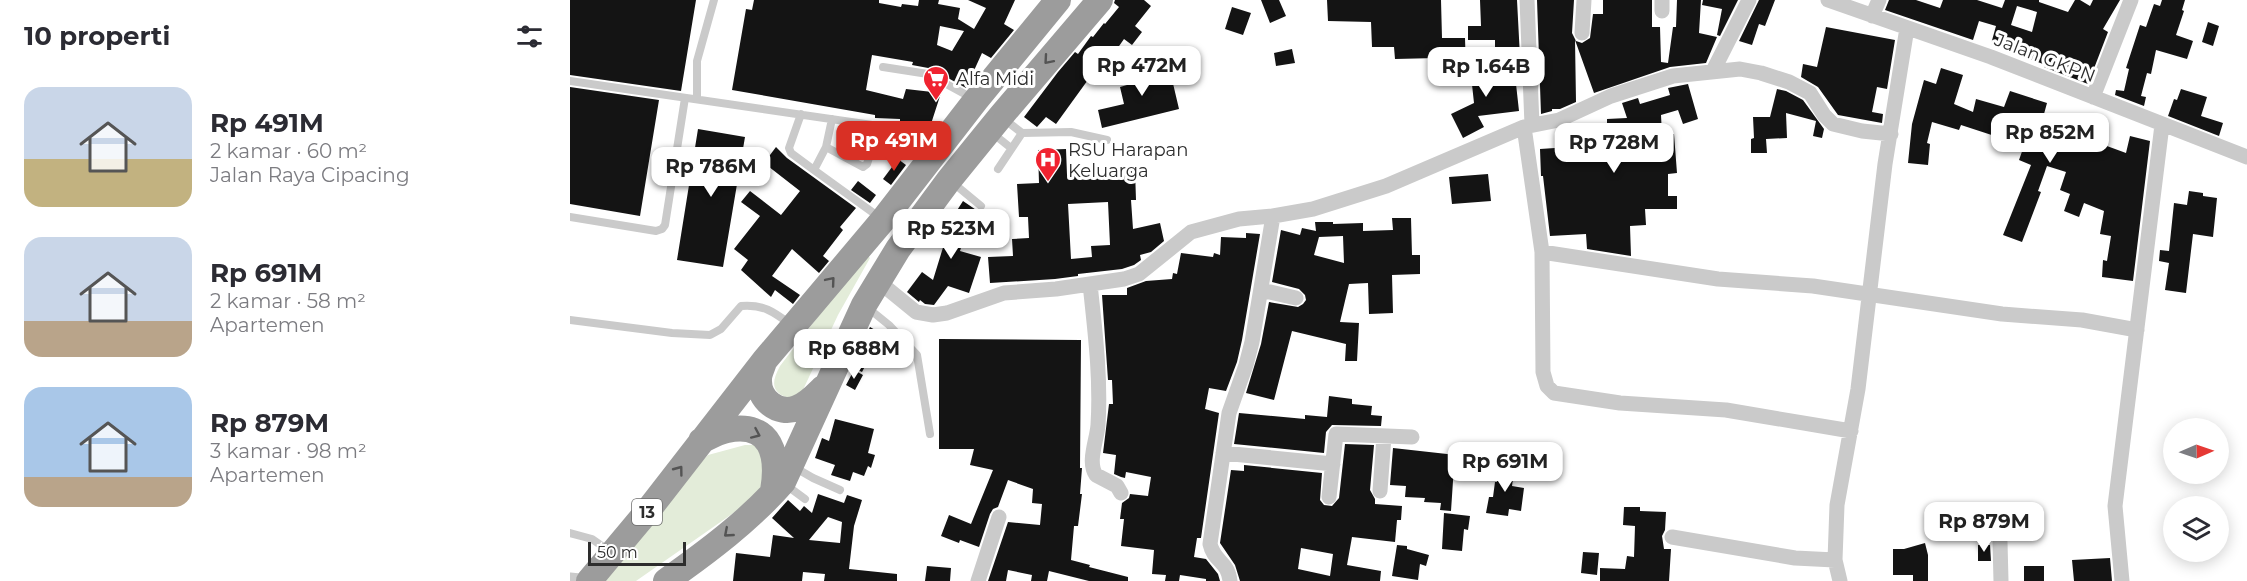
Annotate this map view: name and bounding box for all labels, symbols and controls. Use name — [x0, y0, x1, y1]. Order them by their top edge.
text: 10 properti — [24, 20, 170, 52]
icon: filters — [513, 20, 546, 53]
street label: Jalan GKPN — [1991, 28, 2098, 87]
pin: Rp 472M — [1087, 46, 1197, 97]
pin: Rp 1.64B — [1424, 47, 1548, 98]
one-way arrow — [1045, 53, 1056, 64]
text: Rp 472M — [1097, 53, 1187, 77]
text: Rp 1.64B — [1442, 54, 1530, 78]
supermarket icon: Alfa Midi — [921, 64, 951, 102]
place label: Alfa Midi — [956, 68, 1034, 90]
text: Rp 491M — [210, 107, 324, 139]
icon: home — [72, 111, 144, 183]
pin: Rp 852M — [1995, 113, 2105, 164]
text: Rp 852M — [2005, 120, 2095, 144]
pin: Rp 491M — [839, 121, 949, 172]
pin: Rp 728M — [1559, 123, 1669, 174]
text: Rp 491M — [850, 128, 938, 152]
text: Rp 728M — [1569, 130, 1659, 154]
text: 2 kamar · 60 m² — [210, 139, 367, 163]
place label: RSU Harapan Keluarga — [1068, 139, 1188, 182]
hospital icon: RSU Harapan Keluarga — [1033, 145, 1063, 183]
pin: Rp 786M — [656, 147, 766, 198]
text: Rp 786M — [665, 154, 757, 178]
text: Jalan Raya Cipacing — [210, 163, 410, 187]
pin: Rp 523M — [896, 209, 1006, 260]
text: Rp 523M — [907, 216, 995, 240]
text: Rp 691M — [210, 257, 322, 289]
icon: home — [72, 261, 144, 333]
one-way arrow — [824, 277, 835, 288]
text: 2 kamar · 58 m² — [210, 289, 366, 313]
text: Apartemen — [210, 313, 325, 337]
pin: Rp 688M — [799, 329, 909, 380]
text: Rp 688M — [808, 336, 900, 360]
text: Rp 879M — [210, 407, 329, 439]
icon: home — [72, 411, 144, 483]
north arrow — [2163, 418, 2229, 484]
map controls — [2163, 418, 2229, 562]
one-way arrow — [749, 427, 760, 439]
text: 3 kamar · 98 m² — [210, 439, 367, 463]
pin: Rp 691M — [1450, 442, 1560, 493]
text: Rp 691M — [1462, 449, 1548, 473]
text: Apartemen — [210, 463, 325, 487]
one-way arrow — [671, 466, 682, 477]
button: layers — [2163, 496, 2229, 562]
road number: 13 — [632, 499, 662, 525]
pin: Rp 879M — [1929, 502, 2039, 553]
text: Rp 879M — [1938, 509, 2030, 533]
one-way arrow — [724, 525, 735, 536]
scale bar — [588, 539, 686, 566]
text: 50 m — [597, 543, 638, 562]

